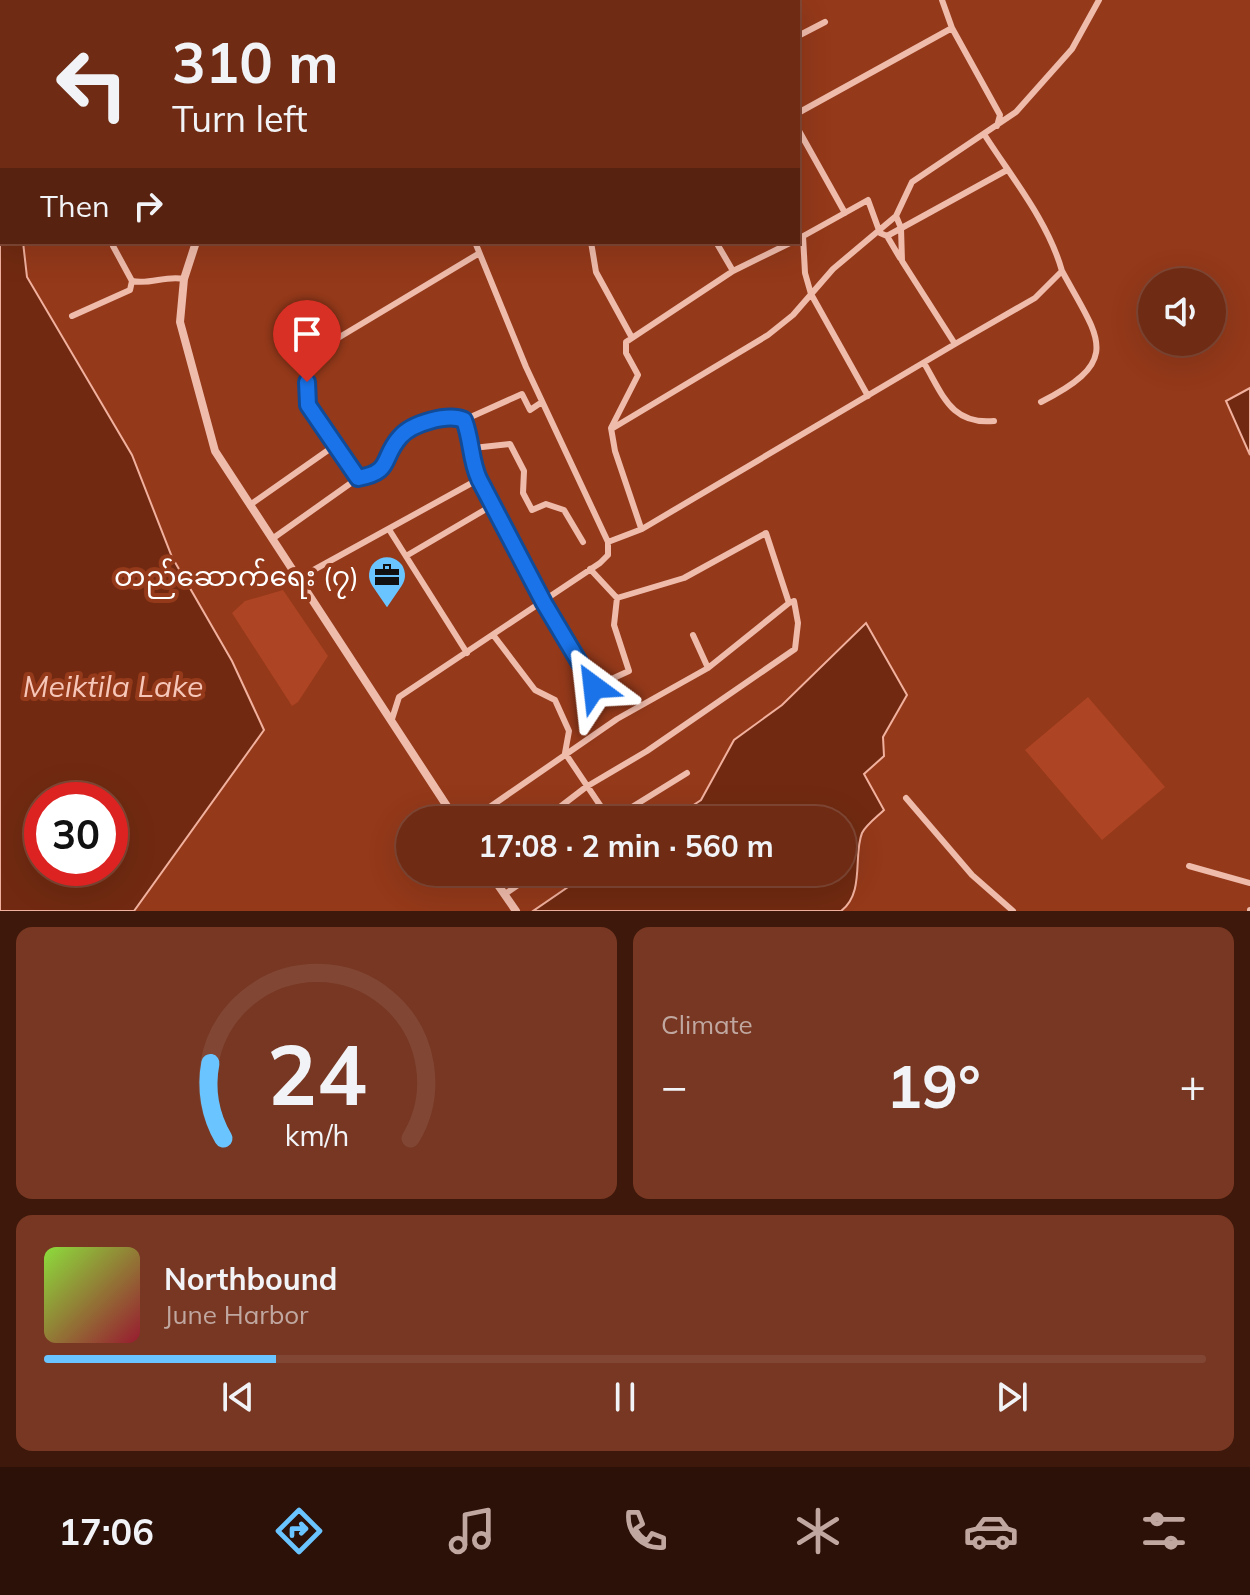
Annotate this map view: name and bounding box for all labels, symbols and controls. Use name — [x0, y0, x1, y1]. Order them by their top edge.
text: 310 m — [172, 27, 339, 97]
icon: left — [40, 32, 144, 136]
text: Turn left — [172, 96, 308, 141]
icon: right — [126, 184, 170, 228]
text: Then — [40, 187, 110, 225]
map controls — [1138, 268, 1226, 356]
button: sound — [1138, 268, 1226, 356]
pin — [273, 300, 341, 382]
icon: arrive — [285, 312, 329, 356]
office icon: တည်ဆောက်ရေး (၇) — [366, 554, 408, 609]
place label: တည်ဆောက်ရေး (၇) — [114, 558, 359, 599]
position arrow — [552, 645, 636, 729]
water label: Meiktila Lake — [23, 667, 203, 705]
speed limit sign: 30 — [24, 782, 128, 886]
text: 17:08 · 2 min · 560 m — [478, 827, 774, 865]
text: Climate — [661, 1008, 753, 1041]
text: 24 — [267, 1021, 366, 1126]
text: 19° — [886, 1048, 981, 1123]
text: − — [661, 1058, 687, 1113]
text: + — [1180, 1058, 1206, 1113]
text: km/h — [284, 1117, 349, 1153]
text: Northbound — [164, 1260, 337, 1298]
text: June Harbor — [164, 1298, 309, 1331]
icon: previous — [216, 1375, 260, 1419]
icon: pause — [603, 1375, 647, 1419]
icon: next — [990, 1375, 1034, 1419]
icon: directions — [271, 1503, 327, 1559]
icon: music — [444, 1503, 500, 1559]
icon: phone — [617, 1503, 673, 1559]
icon: climate — [790, 1503, 846, 1559]
icon: car — [963, 1503, 1019, 1559]
icon: filters — [1136, 1503, 1192, 1559]
text: 17:06 — [58, 1509, 154, 1554]

